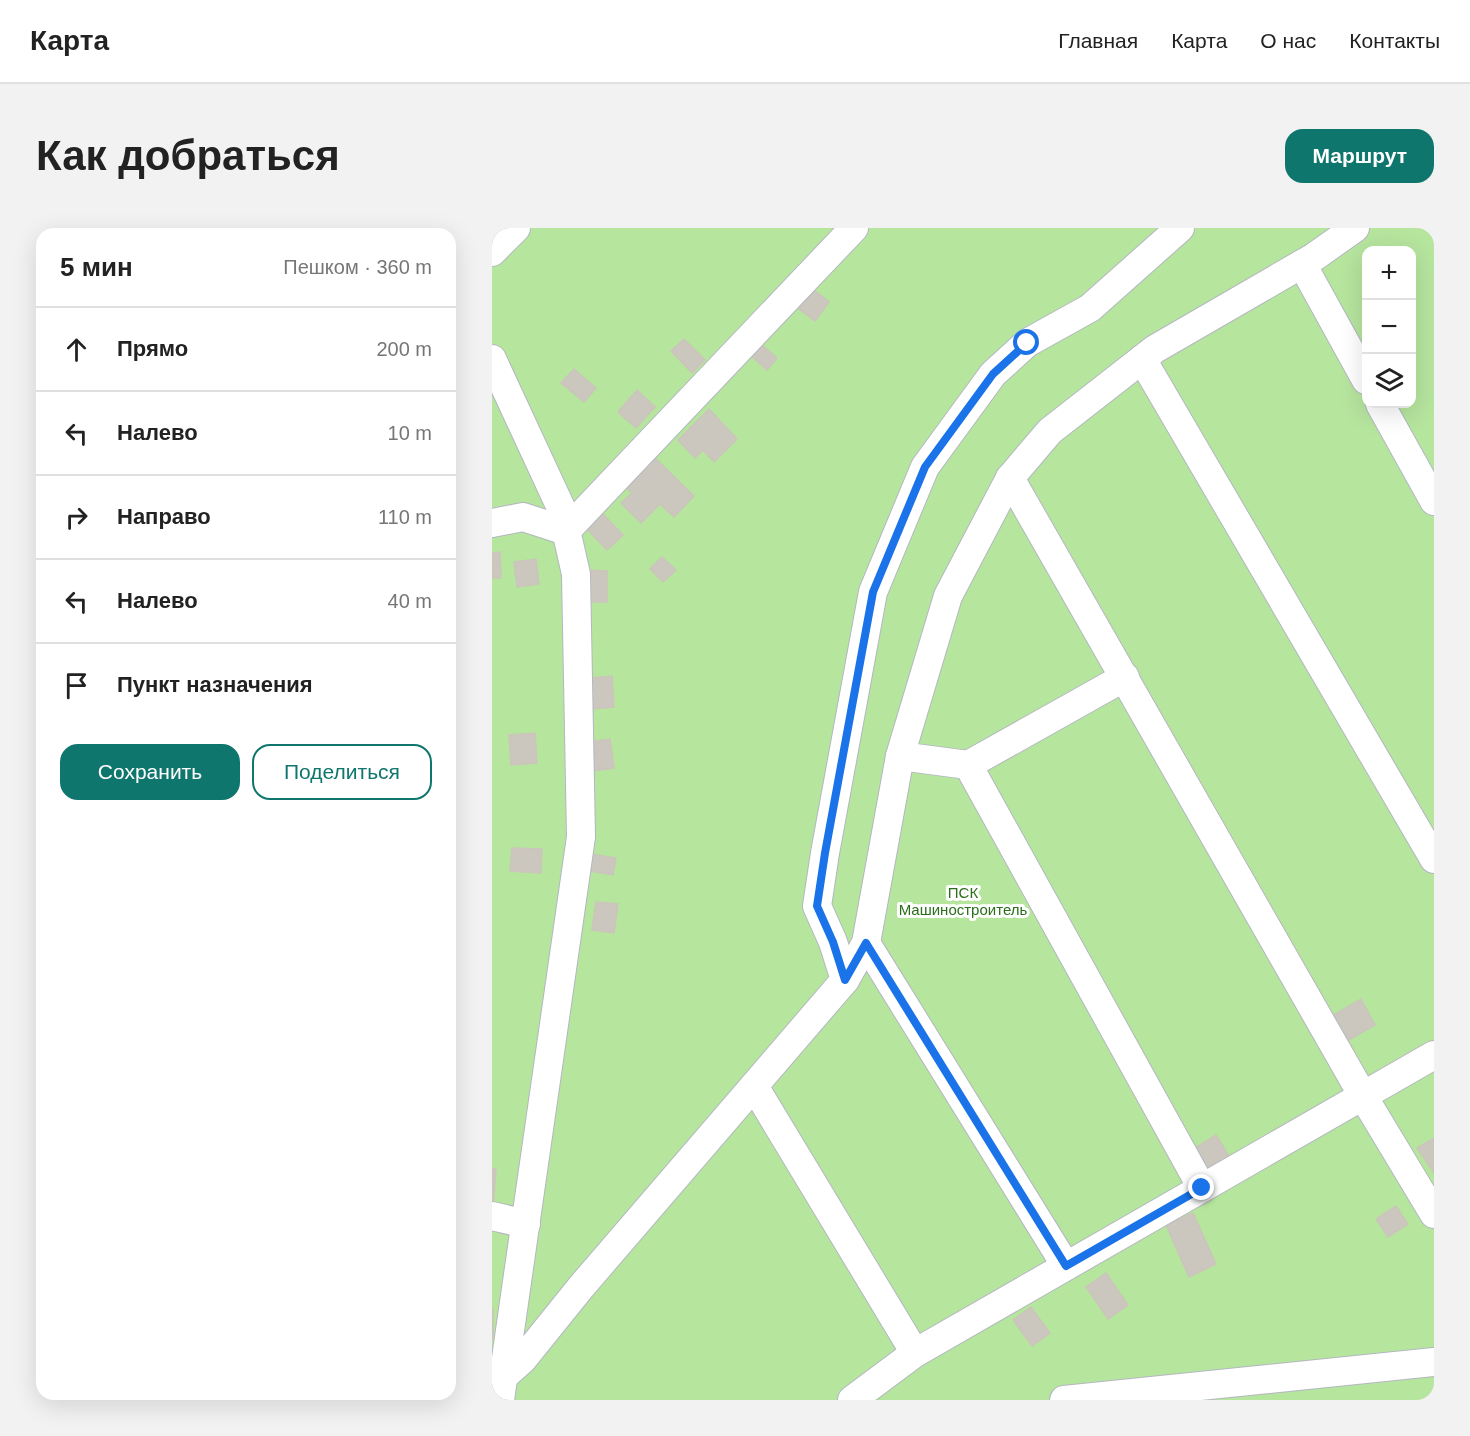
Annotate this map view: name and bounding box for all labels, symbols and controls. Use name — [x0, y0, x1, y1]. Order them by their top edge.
text: Карта — [30, 25, 109, 56]
text: Главная — [1058, 29, 1138, 52]
text: Карта — [1171, 29, 1227, 52]
text: О нас — [1260, 29, 1316, 52]
text: Контакты — [1349, 29, 1440, 52]
button: Маршрут — [1285, 129, 1434, 183]
text: Как добраться — [36, 132, 340, 179]
map controls — [1362, 246, 1416, 408]
button: + — [1362, 246, 1416, 300]
text: 5 мин — [60, 252, 133, 282]
text: Пешком · 360 m — [283, 256, 432, 278]
button: − — [1362, 300, 1416, 354]
route start — [1013, 329, 1039, 355]
icon: ahead — [60, 333, 93, 366]
text: Прямо — [117, 336, 188, 361]
text: 200 m — [376, 338, 432, 360]
button: layers — [1362, 354, 1416, 408]
icon: left — [60, 417, 93, 450]
text: Налево — [117, 420, 198, 445]
text: 10 m — [388, 422, 432, 444]
icon: right — [60, 501, 93, 534]
text: Направо — [117, 504, 211, 529]
text: 110 m — [378, 506, 432, 528]
icon: left — [60, 585, 93, 618]
text: Налево — [117, 588, 198, 613]
text: 40 m — [388, 590, 432, 612]
icon: arrive — [60, 669, 93, 702]
text: Пункт назначения — [117, 672, 313, 697]
button: Сохранить — [60, 744, 240, 800]
button: Поделиться — [252, 744, 432, 800]
park label: ПСК Машиностроитель — [899, 884, 1027, 918]
route end — [1188, 1174, 1214, 1200]

